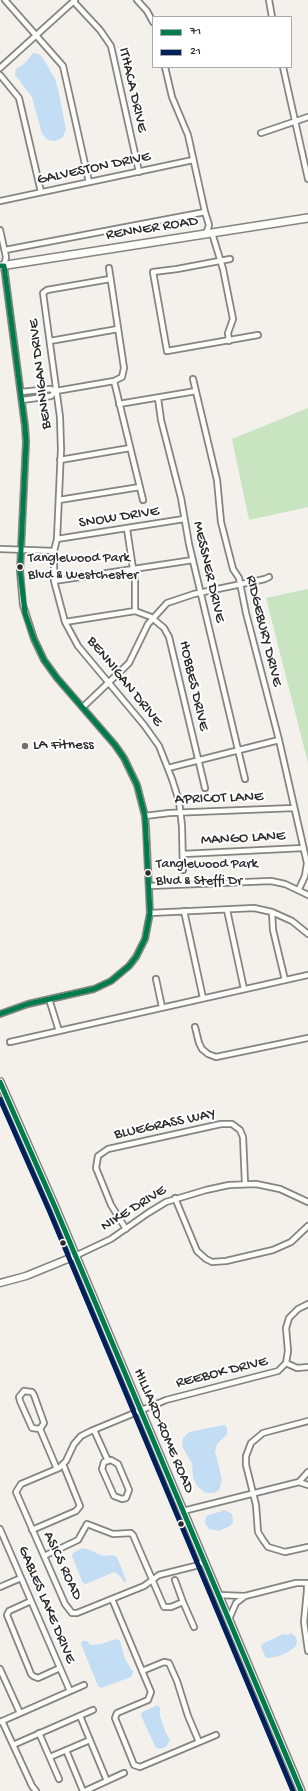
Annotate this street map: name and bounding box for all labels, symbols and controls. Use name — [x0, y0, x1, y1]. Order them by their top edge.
legend — [152, 16, 292, 68]
text: 71 — [190, 25, 201, 39]
text: 21 — [190, 45, 201, 59]
street label: ITHACA DRIVE — [114, 46, 150, 134]
street label: GALVESTON DRIVE — [36, 148, 152, 190]
street label: RENNER ROAD — [105, 213, 199, 245]
street label: BENNIGAN DRIVE — [25, 318, 57, 430]
street label: SNOW DRIVE — [78, 503, 160, 533]
street label: MESSNER DRIVE — [188, 520, 228, 624]
place label: Tanglewood Park Blvd & Westchester — [28, 551, 138, 584]
marker: Tanglewood Park Blvd & Westchester — [15, 562, 25, 572]
street label: RIDGEBURY DRIVE — [241, 574, 285, 688]
street label: BENNIGAN DRIVE — [82, 633, 166, 731]
street label: HOBBES DRIVE — [174, 639, 212, 733]
place label: LA Fitness — [33, 737, 94, 755]
marker: LA Fitness — [20, 741, 30, 751]
street label: APRICOT LANE — [174, 788, 264, 810]
street label: MANGO LANE — [200, 828, 286, 850]
place label: Tanglewood Park Blvd & Steffi Dr — [156, 857, 258, 890]
marker: Tanglewood Park Blvd & Steffi Dr — [143, 868, 153, 878]
street label: BLUEGRASS WAY — [113, 1105, 217, 1145]
street label: NIKE DRIVE — [98, 1182, 170, 1236]
unlabelled marker — [58, 1238, 68, 1248]
street label: REEBOK DRIVE — [174, 1353, 270, 1393]
street label: HILLIARD-ROME ROAD — [129, 1366, 197, 1496]
unlabelled marker — [176, 1519, 186, 1529]
street label: ASICS ROAD — [38, 1529, 86, 1603]
street label: GABLES LAKE DRIVE — [13, 1544, 79, 1666]

